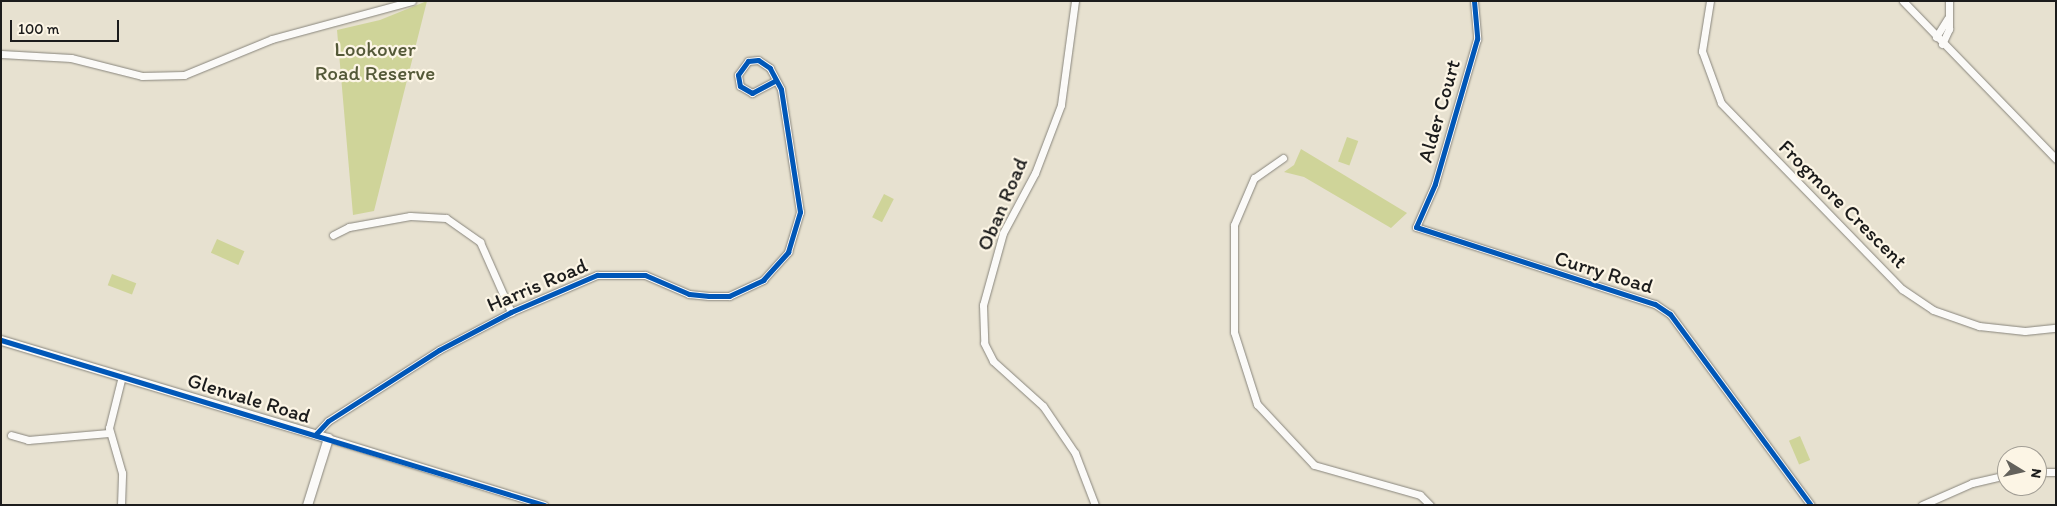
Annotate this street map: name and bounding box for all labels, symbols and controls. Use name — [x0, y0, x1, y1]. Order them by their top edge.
scale bar — [12, 10, 121, 42]
text: 100 m — [18, 20, 59, 38]
park label: Lookover Road Reserve — [315, 36, 435, 86]
street label: Alder Court — [1412, 57, 1466, 165]
street label: Frogmore Crescent — [1773, 134, 1913, 274]
street label: Oban Road — [971, 154, 1033, 254]
street label: Curry Road — [1552, 245, 1656, 299]
street label: Harris Road — [483, 253, 591, 317]
street label: Glenvale Road — [184, 367, 314, 429]
north arrow — [1997, 446, 2047, 496]
text: N — [2027, 467, 2045, 479]

